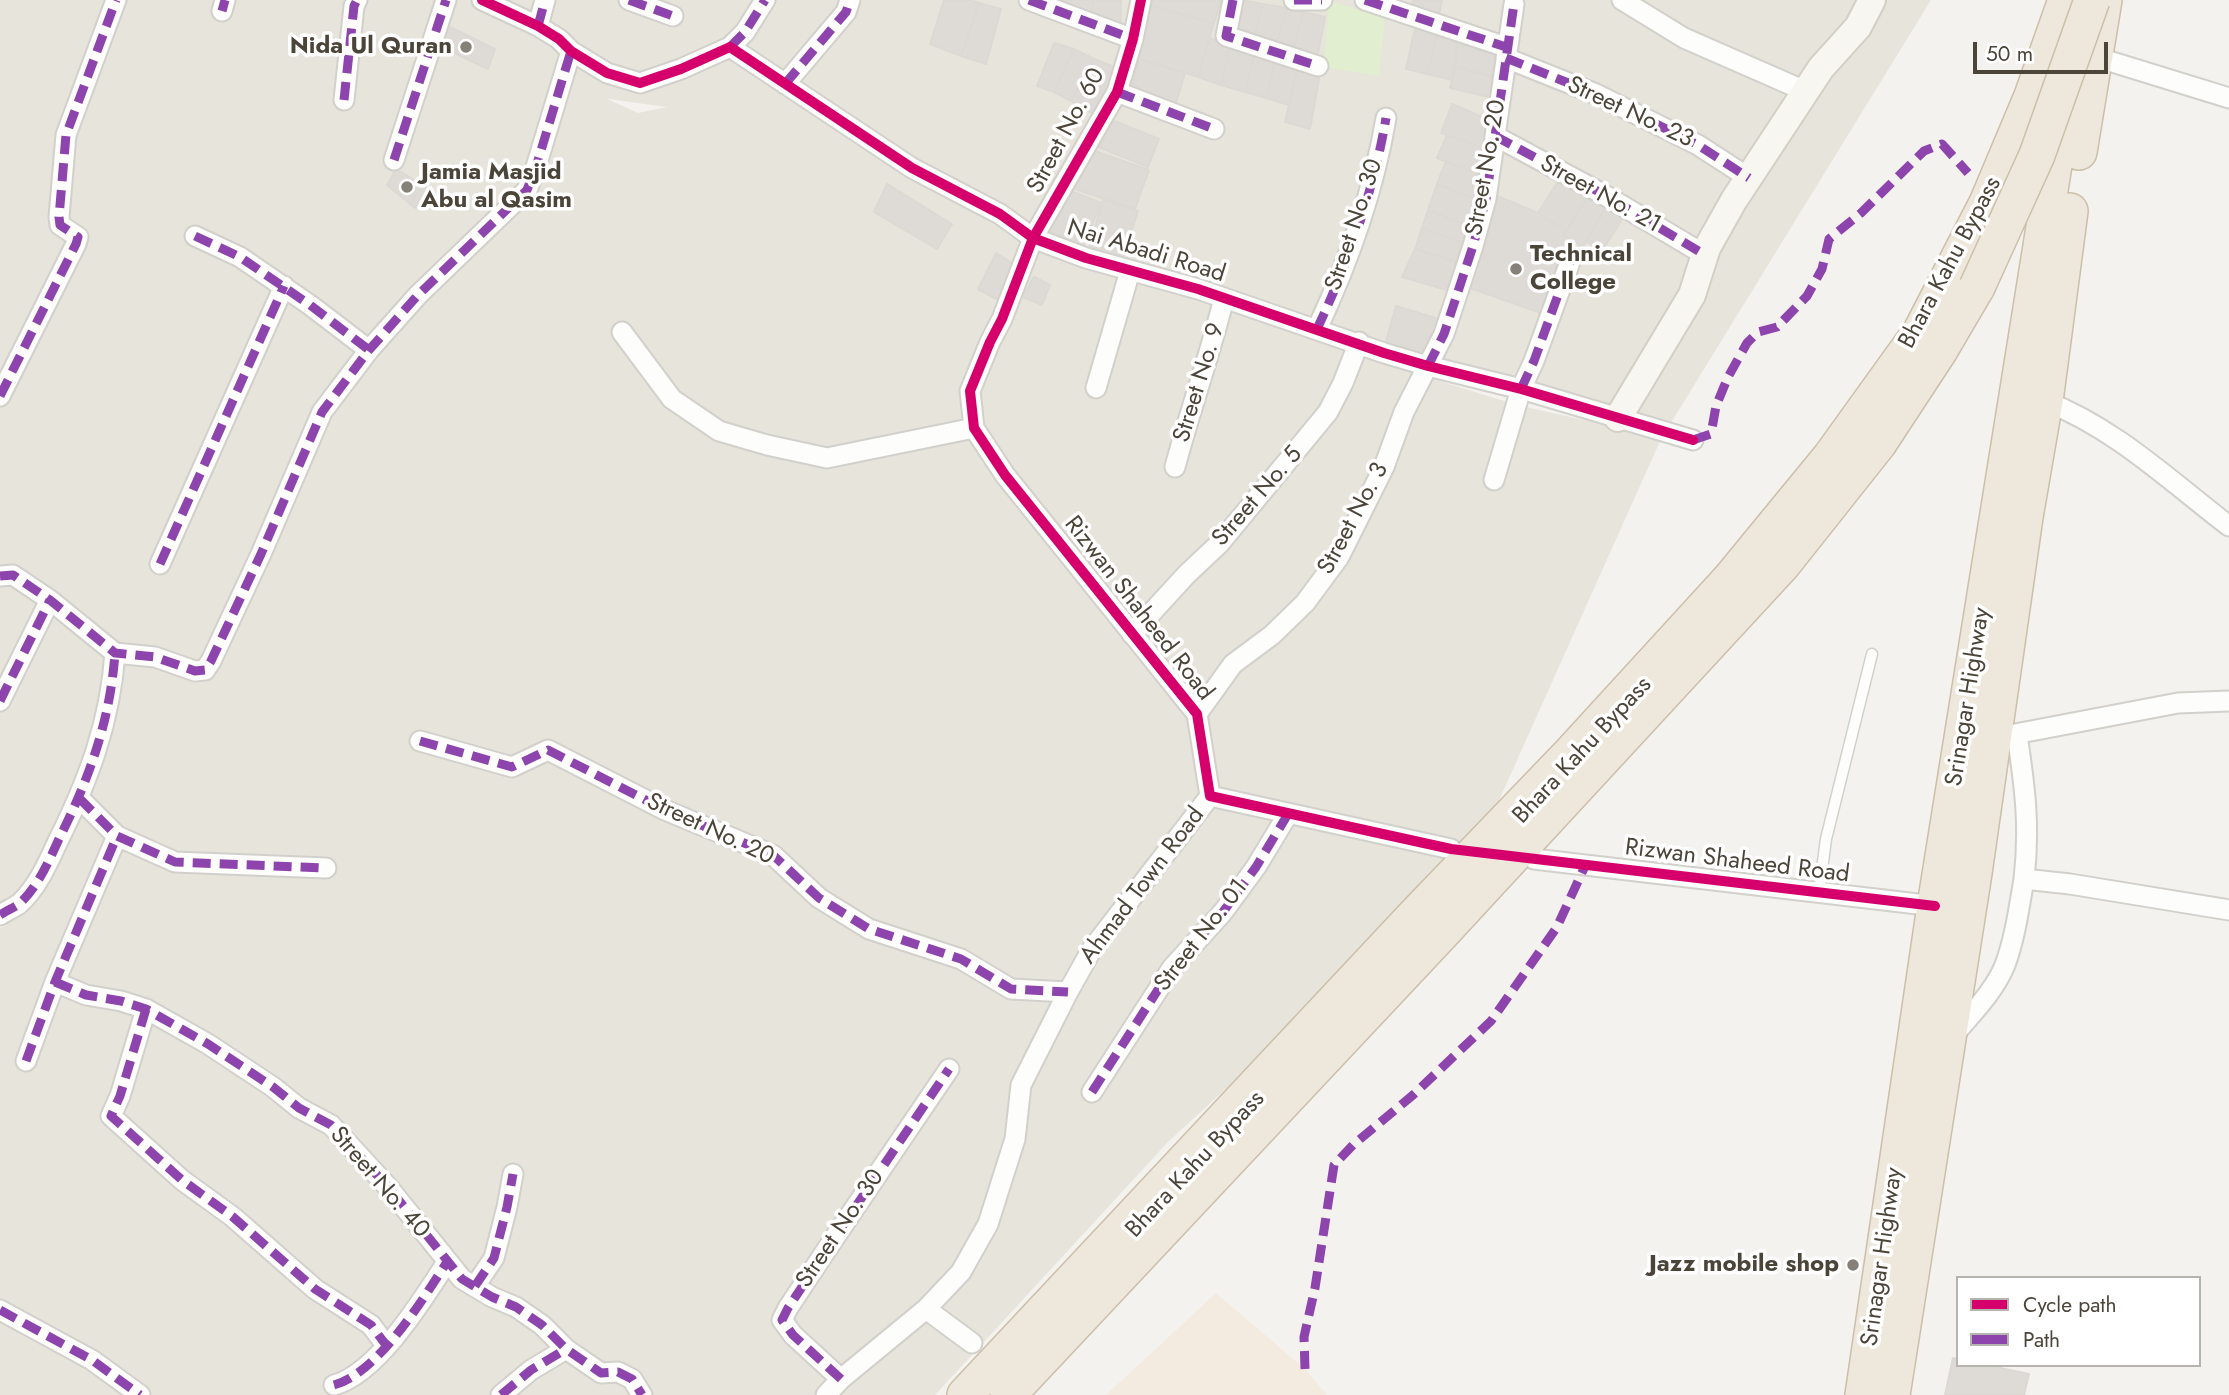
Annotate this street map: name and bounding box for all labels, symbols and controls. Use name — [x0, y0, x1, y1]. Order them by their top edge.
scale bar — [1977, 28, 2112, 72]
place label: Nida Ul Quran — [290, 33, 452, 61]
marker: Nida Ul Quran — [458, 39, 474, 55]
text: 50 m — [1986, 39, 2033, 69]
street label: Street No. 60 — [1022, 63, 1112, 199]
street label: Street No. 23 — [1562, 71, 1698, 155]
street label: Street No. 20 — [1461, 98, 1513, 238]
street label: Street No. 21 — [1534, 150, 1666, 240]
street label: Street No. 30 — [1320, 155, 1390, 295]
place label: Jamia Masjid Abu al Qasim — [421, 159, 572, 215]
street label: Bhara Kahu Bypass — [1894, 172, 2008, 354]
marker: Jamia Masjid Abu al Qasim — [399, 179, 415, 195]
street label: Nai Abadi Road — [1064, 214, 1228, 290]
place label: Technical College — [1530, 241, 1632, 297]
marker: Technical College — [1508, 261, 1524, 277]
street label: Street No. 9 — [1168, 320, 1232, 446]
street label: Street No. 5 — [1207, 441, 1309, 553]
street label: Street No. 3 — [1313, 458, 1395, 580]
street label: Rizwan Shaheed Road — [1057, 511, 1219, 707]
street label: Srinagar Highway — [1941, 606, 1997, 788]
street label: Bhara Kahu Bypass — [1507, 672, 1659, 830]
street label: Street No. 20 — [642, 788, 778, 872]
street label: Ahmad Town Road — [1075, 802, 1211, 970]
street label: Rizwan Shaheed Road — [1623, 834, 1851, 890]
street label: Street No. 01 — [1149, 874, 1255, 998]
street label: Bhara Kahu Bypass — [1120, 1086, 1272, 1244]
street label: Street No. 40 — [323, 1122, 435, 1244]
street label: Street No. 30 — [791, 1164, 891, 1294]
street label: Srinagar Highway — [1856, 1166, 1910, 1348]
place label: Jazz mobile shop — [1649, 1251, 1839, 1279]
marker: Jazz mobile shop — [1845, 1257, 1861, 1273]
legend — [1956, 1276, 2201, 1367]
text: Cycle path — [2023, 1290, 2116, 1320]
text: Path — [2023, 1325, 2060, 1355]

